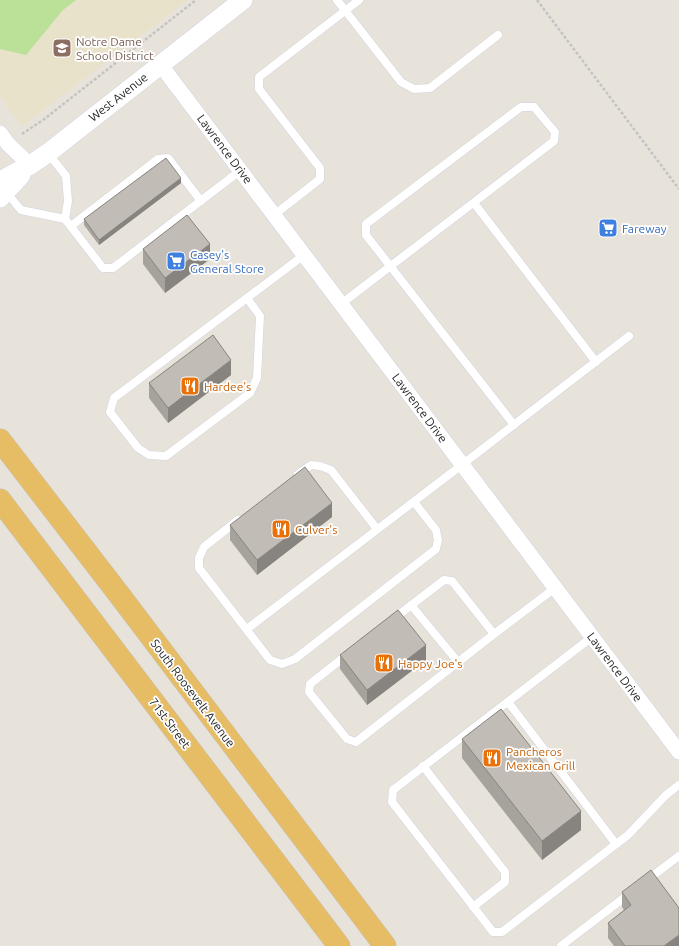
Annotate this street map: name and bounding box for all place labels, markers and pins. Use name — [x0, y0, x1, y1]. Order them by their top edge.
place label: Notre Dame School District — [76, 35, 154, 62]
school or university icon: Notre Dame School District — [51, 37, 73, 59]
supermarket icon: Fareway — [597, 217, 619, 239]
place label: Fareway — [622, 222, 667, 235]
place label: Casey's General Store — [190, 248, 264, 275]
supermarket icon: Casey's General Store — [165, 250, 187, 272]
restaurant icon: Hardee's — [179, 375, 201, 397]
place label: Hardee's — [204, 380, 251, 393]
restaurant icon: Culver's — [270, 518, 292, 540]
place label: Culver's — [295, 523, 337, 536]
restaurant icon: Happy Joe's — [373, 652, 395, 674]
place label: Happy Joe's — [398, 657, 463, 670]
place label: Pancheros Mexican Grill — [506, 745, 575, 772]
restaurant icon: Pancheros Mexican Grill — [481, 747, 503, 769]

